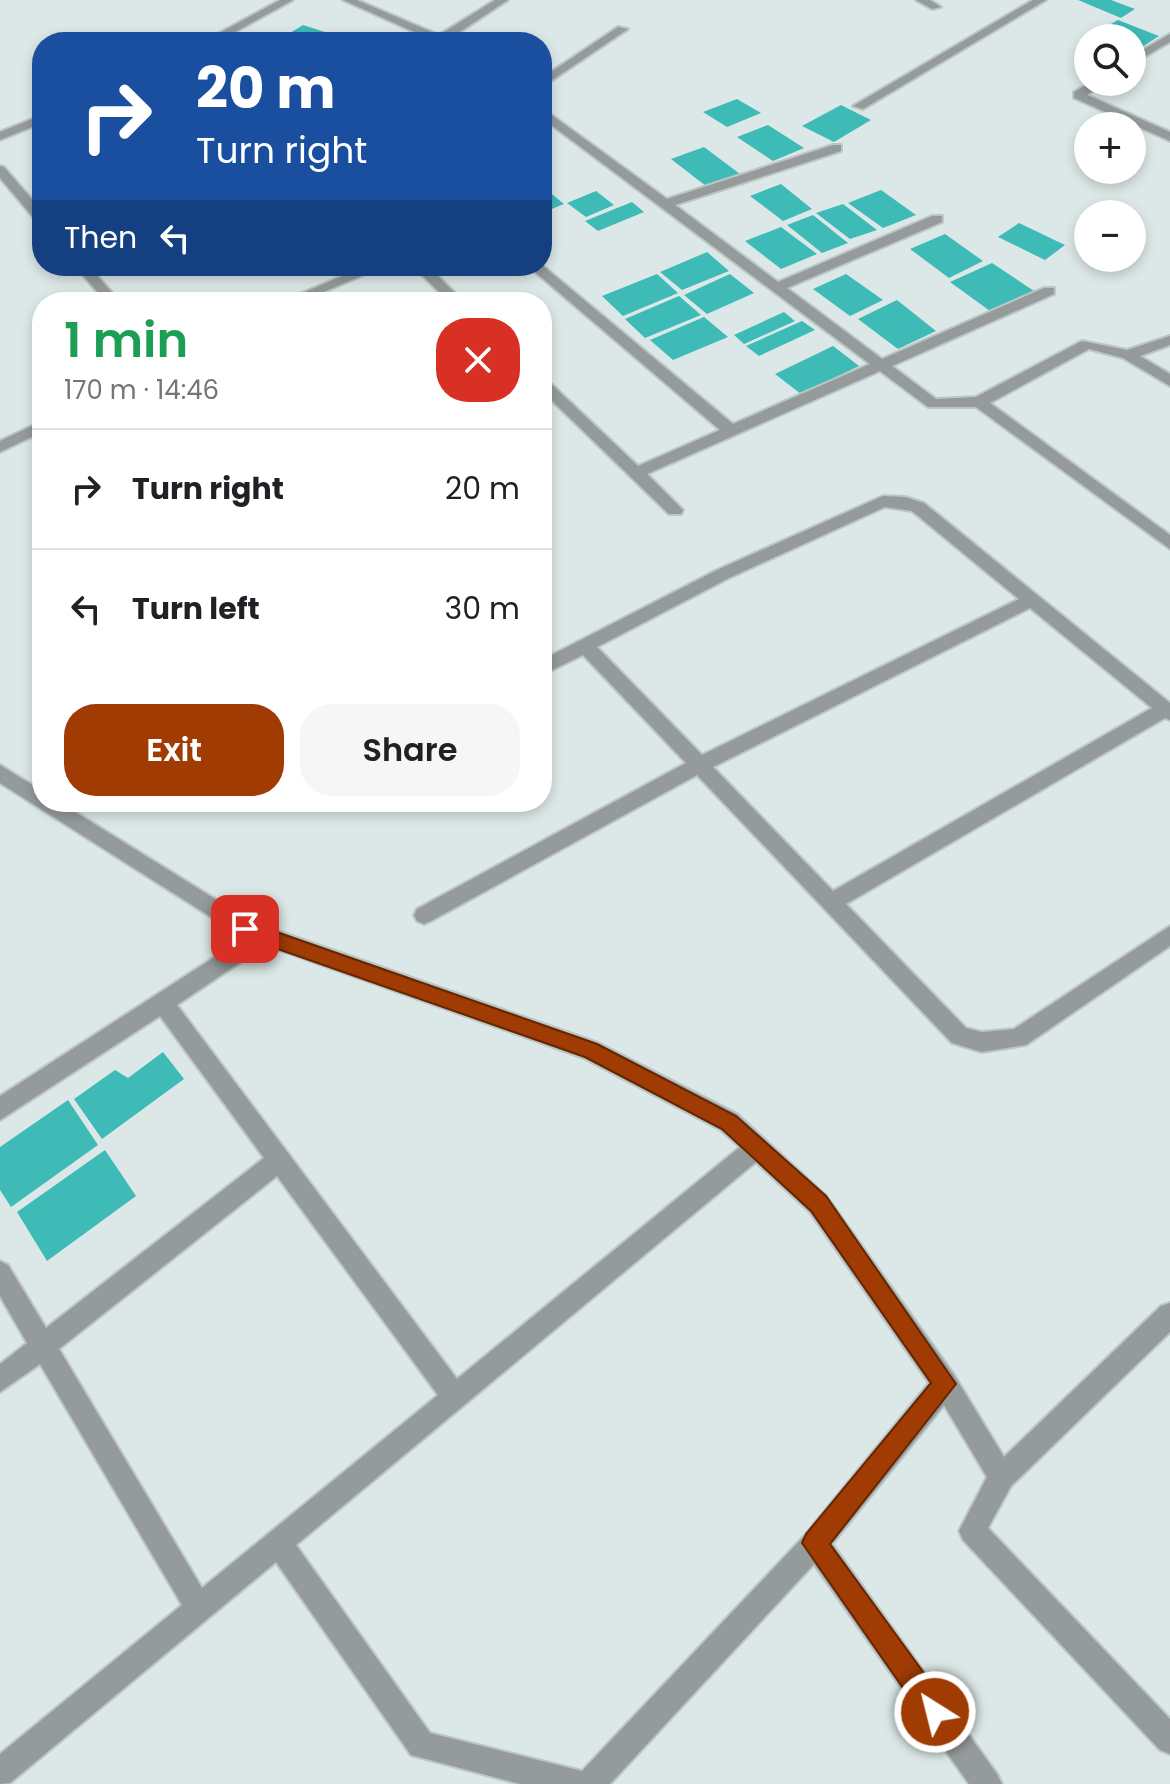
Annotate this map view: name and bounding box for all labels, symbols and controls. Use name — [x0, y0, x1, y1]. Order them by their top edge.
map controls — [1074, 24, 1146, 272]
button: search — [1074, 24, 1146, 96]
text: 20 m — [196, 49, 336, 128]
icon: right — [64, 64, 168, 168]
button: + — [1074, 112, 1146, 184]
text: Turn right — [196, 125, 367, 176]
button: − — [1074, 200, 1146, 272]
text: Then — [64, 216, 137, 259]
icon: left — [153, 216, 197, 260]
text: 1 min — [64, 307, 188, 374]
button: close — [436, 318, 520, 402]
text: 170 m · 14:46 — [64, 372, 219, 408]
icon: right — [64, 467, 108, 511]
text: Turn right — [132, 467, 284, 510]
text: 20 m — [445, 467, 520, 510]
icon: left — [64, 587, 108, 631]
text: Turn left — [132, 587, 260, 630]
text: 30 m — [445, 587, 520, 630]
button: Exit — [64, 704, 284, 796]
button: Share — [300, 704, 520, 796]
pin — [211, 895, 279, 963]
icon: arrive — [223, 907, 267, 951]
position arrow — [893, 1670, 977, 1754]

